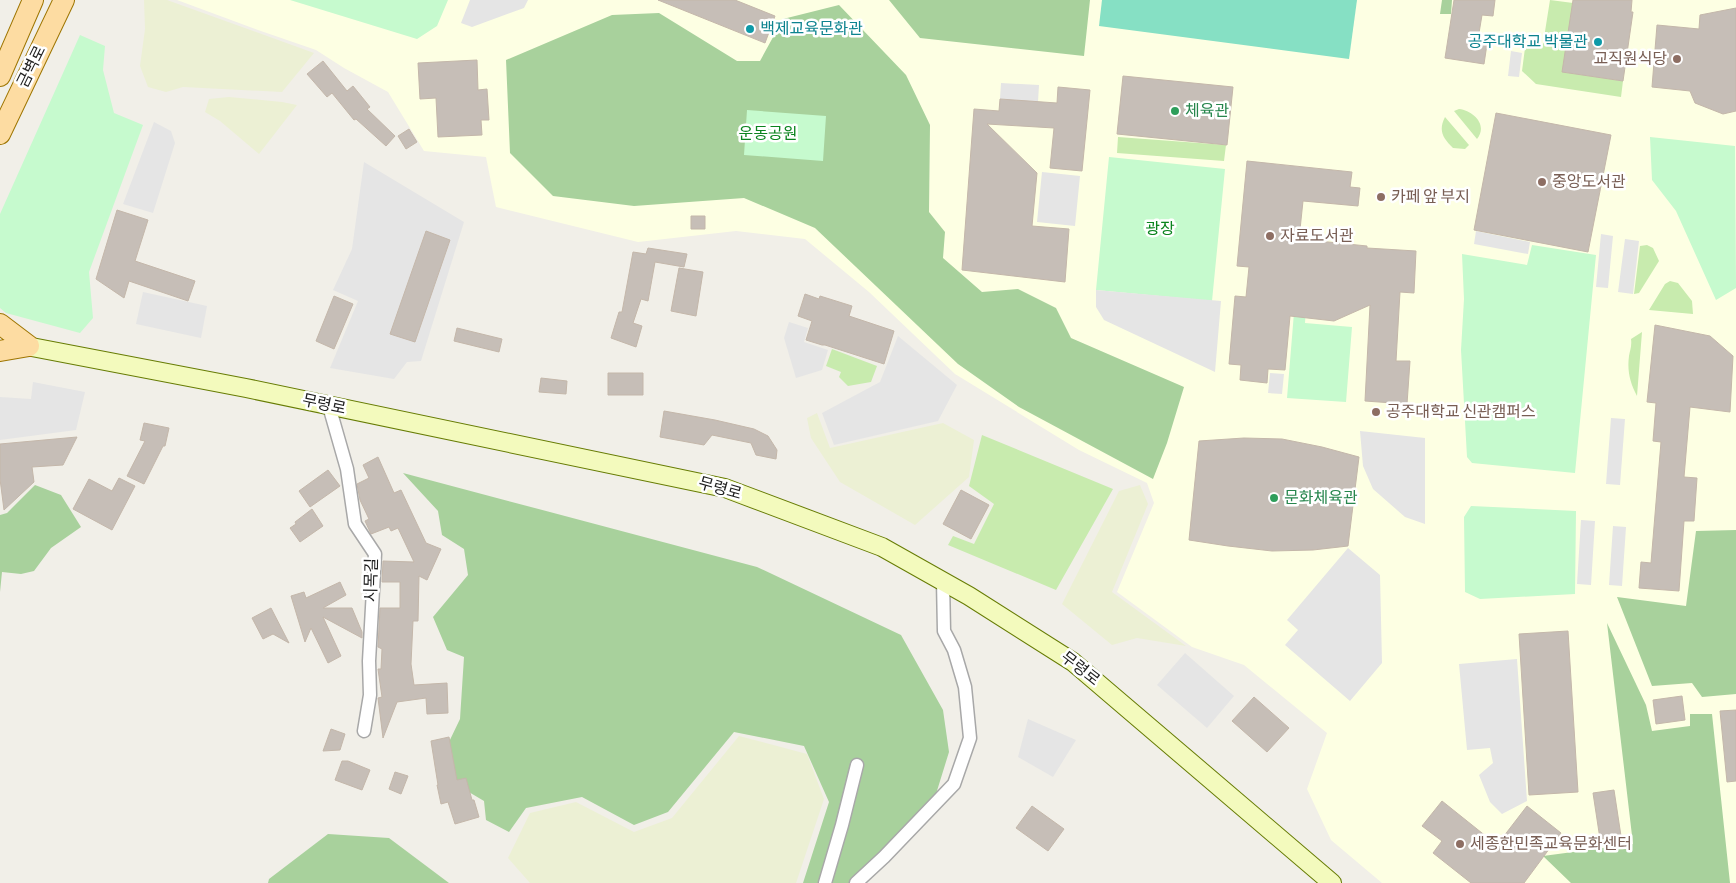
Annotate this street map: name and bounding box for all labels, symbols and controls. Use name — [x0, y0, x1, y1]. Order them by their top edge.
place label: 백제교육문화관 — [760, 20, 863, 39]
marker: 백제교육문화관 — [744, 23, 756, 35]
place label: 공주대학교 박물관 — [1468, 33, 1588, 52]
marker: 공주대학교 박물관 — [1592, 36, 1604, 48]
street label: 금벽로 — [14, 43, 50, 91]
place label: 교직원식당 — [1593, 50, 1667, 69]
marker: 교직원식당 — [1671, 53, 1683, 65]
place label: 체육관 — [1185, 102, 1229, 121]
marker: 체육관 — [1169, 105, 1181, 117]
park label: 운동공원 — [739, 125, 797, 144]
place label: 중앙도서관 — [1552, 173, 1626, 192]
marker: 중앙도서관 — [1536, 176, 1548, 188]
place label: 카페 앞 부지 — [1391, 188, 1470, 207]
marker: 카페 앞 부지 — [1375, 191, 1387, 203]
park label: 광장 — [1145, 220, 1175, 239]
place label: 자료도서관 — [1280, 227, 1354, 246]
marker: 자료도서관 — [1264, 230, 1276, 242]
street label: 무령로 — [300, 391, 348, 419]
place label: 공주대학교 신관캠퍼스 — [1386, 403, 1536, 422]
marker: 공주대학교 신관캠퍼스 — [1370, 406, 1382, 418]
street label: 무령로 — [696, 474, 744, 504]
place label: 문화체육관 — [1284, 489, 1358, 508]
marker: 문화체육관 — [1268, 492, 1280, 504]
street label: 시목길 — [362, 558, 382, 602]
street label: 무령로 — [1057, 648, 1103, 690]
place label: 세종한민족교육문화센터 — [1470, 835, 1632, 854]
marker: 세종한민족교육문화센터 — [1454, 838, 1466, 850]

